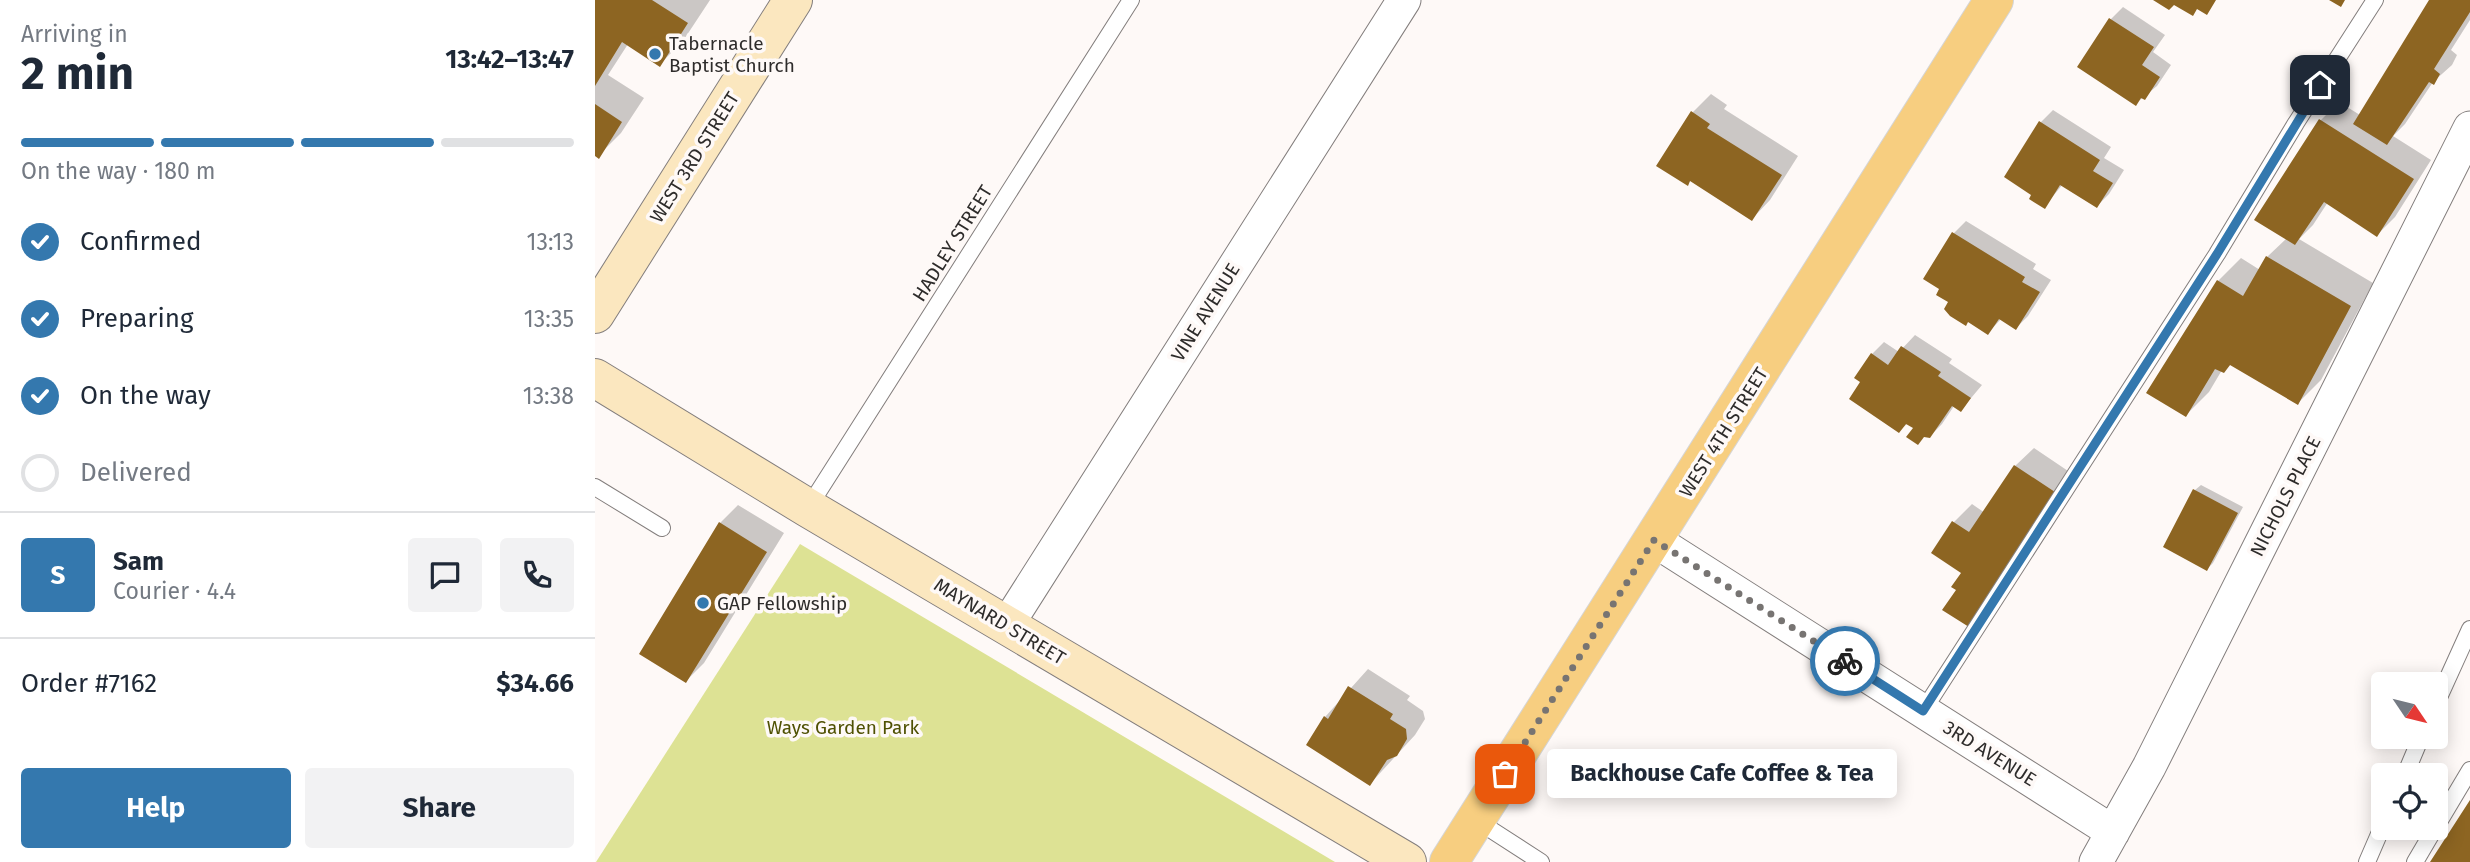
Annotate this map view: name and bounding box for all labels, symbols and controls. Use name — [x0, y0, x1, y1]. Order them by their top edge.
text: Arriving in — [21, 20, 128, 48]
place label: Tabernacle Baptist Church — [669, 32, 795, 77]
text: 13:42–13:47 — [445, 44, 574, 75]
text: 2 min — [21, 46, 134, 101]
marker: Tabernacle Baptist Church — [647, 46, 663, 62]
pin — [2290, 55, 2350, 115]
icon: home — [2301, 66, 2339, 104]
street label: WEST 3RD STREET — [645, 87, 744, 227]
text: On the way · 180 m — [21, 157, 216, 185]
street label: HADLEY STREET — [908, 181, 997, 306]
icon: check — [21, 223, 59, 261]
text: Confirmed — [80, 226, 201, 257]
text: 13:13 — [527, 228, 574, 256]
street label: VINE AVENUE — [1166, 259, 1245, 366]
icon: check — [21, 300, 59, 338]
text: Preparing — [80, 303, 193, 334]
text: 13:35 — [524, 305, 574, 333]
street label: WEST 4TH STREET — [1674, 363, 1773, 501]
icon: check — [21, 377, 59, 415]
text: On the way — [80, 380, 211, 411]
text: 13:38 — [523, 382, 574, 410]
street label: NICHOLS PLACE — [2245, 432, 2326, 560]
text: Delivered — [80, 457, 192, 488]
button: chat — [408, 538, 482, 612]
button: phone — [500, 538, 574, 612]
text: Sam — [113, 546, 164, 577]
text: S — [51, 560, 65, 591]
street label: MAYNARD STREET — [930, 573, 1070, 670]
text: Courier · 4.4 — [113, 577, 236, 605]
place label: GAP Fellowship — [717, 592, 847, 615]
marker: GAP Fellowship — [695, 595, 711, 611]
courier — [1810, 626, 1880, 696]
icon: bike — [1826, 642, 1864, 680]
text: Order #7162 — [21, 668, 157, 699]
text: $34.66 — [496, 668, 574, 699]
north arrow — [2371, 672, 2448, 749]
map controls — [2371, 672, 2448, 840]
park label: Ways Garden Park — [767, 716, 920, 739]
street label: 3RD AVENUE — [1939, 716, 2040, 791]
pin — [1475, 744, 1535, 804]
callout: Backhouse Cafe Coffee & Tea — [1547, 750, 1897, 798]
icon: bag — [1486, 755, 1524, 793]
text: Backhouse Cafe Coffee & Tea — [1570, 759, 1874, 787]
button: locate — [2371, 763, 2448, 840]
button: Help — [21, 768, 291, 848]
button: Share — [305, 768, 574, 848]

